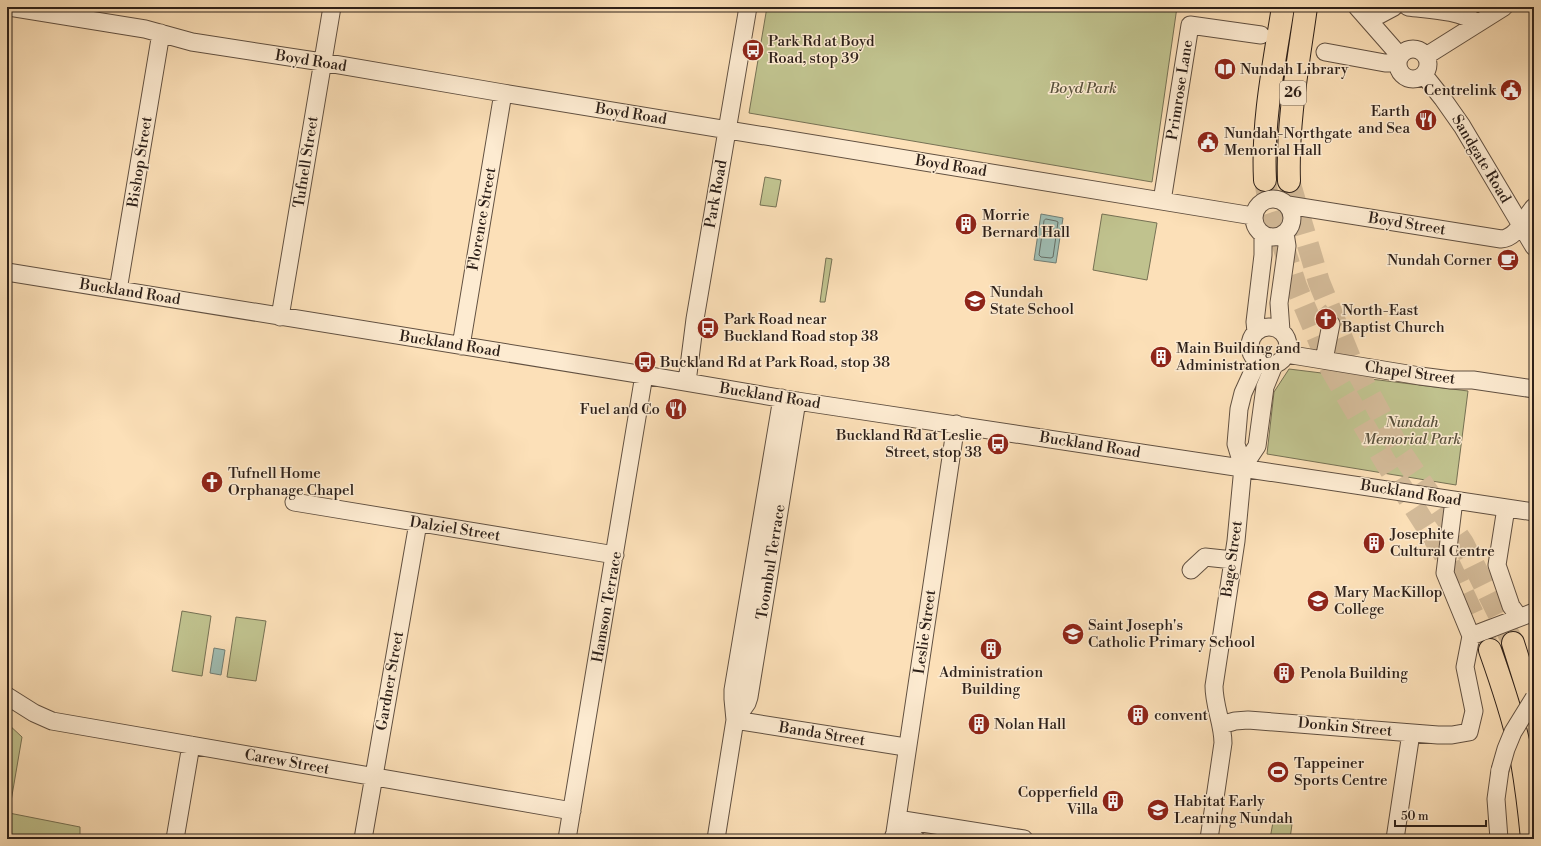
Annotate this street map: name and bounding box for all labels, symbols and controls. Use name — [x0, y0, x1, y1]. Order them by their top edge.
place label: Park Rd at Boyd Road, stop 39 — [768, 32, 875, 68]
bus stop icon: Park Rd at Boyd Road, stop 39 — [740, 37, 766, 63]
street label: Primrose Lane — [1163, 39, 1197, 141]
street label: Boyd Road — [273, 46, 349, 76]
library icon: Nundah Library — [1212, 56, 1238, 82]
place label: Nundah Library — [1240, 60, 1349, 79]
public building icon: Centrelink — [1498, 77, 1524, 103]
park label: Boyd Park — [1048, 79, 1117, 98]
road number: 26 — [1280, 81, 1306, 105]
place label: Centrelink — [1424, 81, 1497, 100]
street label: Boyd Road — [593, 99, 669, 129]
place label: Earth and Sea — [1358, 102, 1410, 138]
restaurant icon: Earth and Sea — [1413, 107, 1439, 133]
street label: Sandgate Road — [1447, 111, 1515, 207]
street label: Bishop Street — [123, 114, 157, 210]
street label: Tufnell Street — [289, 114, 323, 209]
place label: Nundah-Northgate Memorial Hall — [1224, 124, 1352, 160]
public building icon: Nundah-Northgate Memorial Hall — [1195, 129, 1221, 155]
street label: Boyd Road — [913, 151, 989, 181]
street label: Park Road — [701, 158, 731, 230]
street label: Florence Street — [464, 165, 501, 272]
place label: Morrie Bernard Hall — [981, 206, 1070, 242]
street label: Boyd Street — [1366, 208, 1448, 240]
building icon: Morrie Bernard Hall — [953, 211, 979, 237]
cafe icon: Nundah Corner — [1495, 247, 1521, 273]
place label: Nundah Corner — [1387, 251, 1493, 270]
street label: Buckland Road — [77, 274, 182, 309]
place label: Nundah State School — [990, 283, 1074, 319]
school or university icon: Nundah State School — [962, 288, 988, 314]
place label: North-East Baptist Church — [1341, 301, 1445, 337]
church icon: North-East Baptist Church — [1313, 306, 1339, 332]
place label: Park Road near Buckland Road stop 38 — [723, 310, 878, 346]
bus stop icon: Park Road near Buckland Road stop 38 — [695, 315, 721, 341]
street label: Buckland Road — [397, 326, 502, 361]
place label: Main Building and Administration — [1175, 339, 1301, 375]
building icon: Main Building and Administration — [1148, 344, 1174, 370]
bus stop icon: Buckland Rd at Park Road, stop 38 — [632, 349, 658, 375]
place label: Buckland Rd at Park Road, stop 38 — [659, 353, 890, 372]
street label: Chapel Street — [1363, 357, 1457, 389]
street label: Buckland Road — [717, 378, 822, 413]
restaurant icon: Fuel and Co — [663, 396, 689, 422]
place label: Fuel and Co — [580, 400, 660, 419]
park label: Nundah Memorial Park — [1363, 413, 1461, 449]
place label: Buckland Rd at Leslie Street, stop 38 — [835, 426, 982, 462]
street label: Buckland Road — [1037, 427, 1142, 462]
bus stop icon: Buckland Rd at Leslie Street, stop 38 — [985, 431, 1011, 457]
place label: Tufnell Home Orphanage Chapel — [228, 464, 355, 500]
church icon: Tufnell Home Orphanage Chapel — [199, 469, 225, 495]
street label: Buckland Road — [1358, 475, 1463, 510]
street label: Toombul Terrace — [753, 503, 789, 621]
street label: Dalziel Street — [408, 512, 502, 546]
street label: Bage Street — [1217, 519, 1247, 600]
place label: Josephite Cultural Centre — [1389, 525, 1495, 561]
building icon: Josephite Cultural Centre — [1361, 530, 1387, 556]
street label: Hamson Terrace — [588, 550, 626, 664]
place label: Mary MacKillop College — [1334, 583, 1443, 619]
street label: Leslie Street — [910, 588, 940, 675]
school or university icon: Mary MacKillop College — [1305, 588, 1331, 614]
place label: Saint Joseph's Catholic Primary School — [1088, 616, 1256, 652]
school or university icon: Saint Joseph's Catholic Primary School — [1060, 621, 1086, 647]
street label: Gardner Street — [372, 629, 408, 732]
building icon: Administration Building — [978, 636, 1004, 662]
building icon: Penola Building — [1271, 660, 1297, 686]
place label: Administration Building — [938, 663, 1043, 699]
place label: Penola Building — [1300, 664, 1408, 683]
building icon: convent — [1125, 702, 1151, 728]
place label: convent — [1154, 706, 1209, 725]
building icon: Nolan Hall — [966, 711, 992, 737]
street label: Donkin Street — [1297, 713, 1394, 741]
place label: Nolan Hall — [994, 715, 1067, 734]
street label: Banda Street — [777, 718, 867, 750]
street label: Carew Street — [243, 745, 332, 779]
place label: Tappeiner Sports Centre — [1294, 754, 1388, 790]
sports icon: Tappeiner Sports Centre — [1265, 759, 1291, 785]
place label: Copperfield Villa — [1018, 783, 1098, 819]
building icon: Copperfield Villa — [1100, 788, 1126, 814]
place label: Habitat Early Learning Nundah — [1174, 792, 1293, 828]
school or university icon: Habitat Early Learning Nundah — [1145, 797, 1171, 823]
scale bar — [1395, 802, 1486, 828]
text: 50 m — [1401, 809, 1429, 824]

